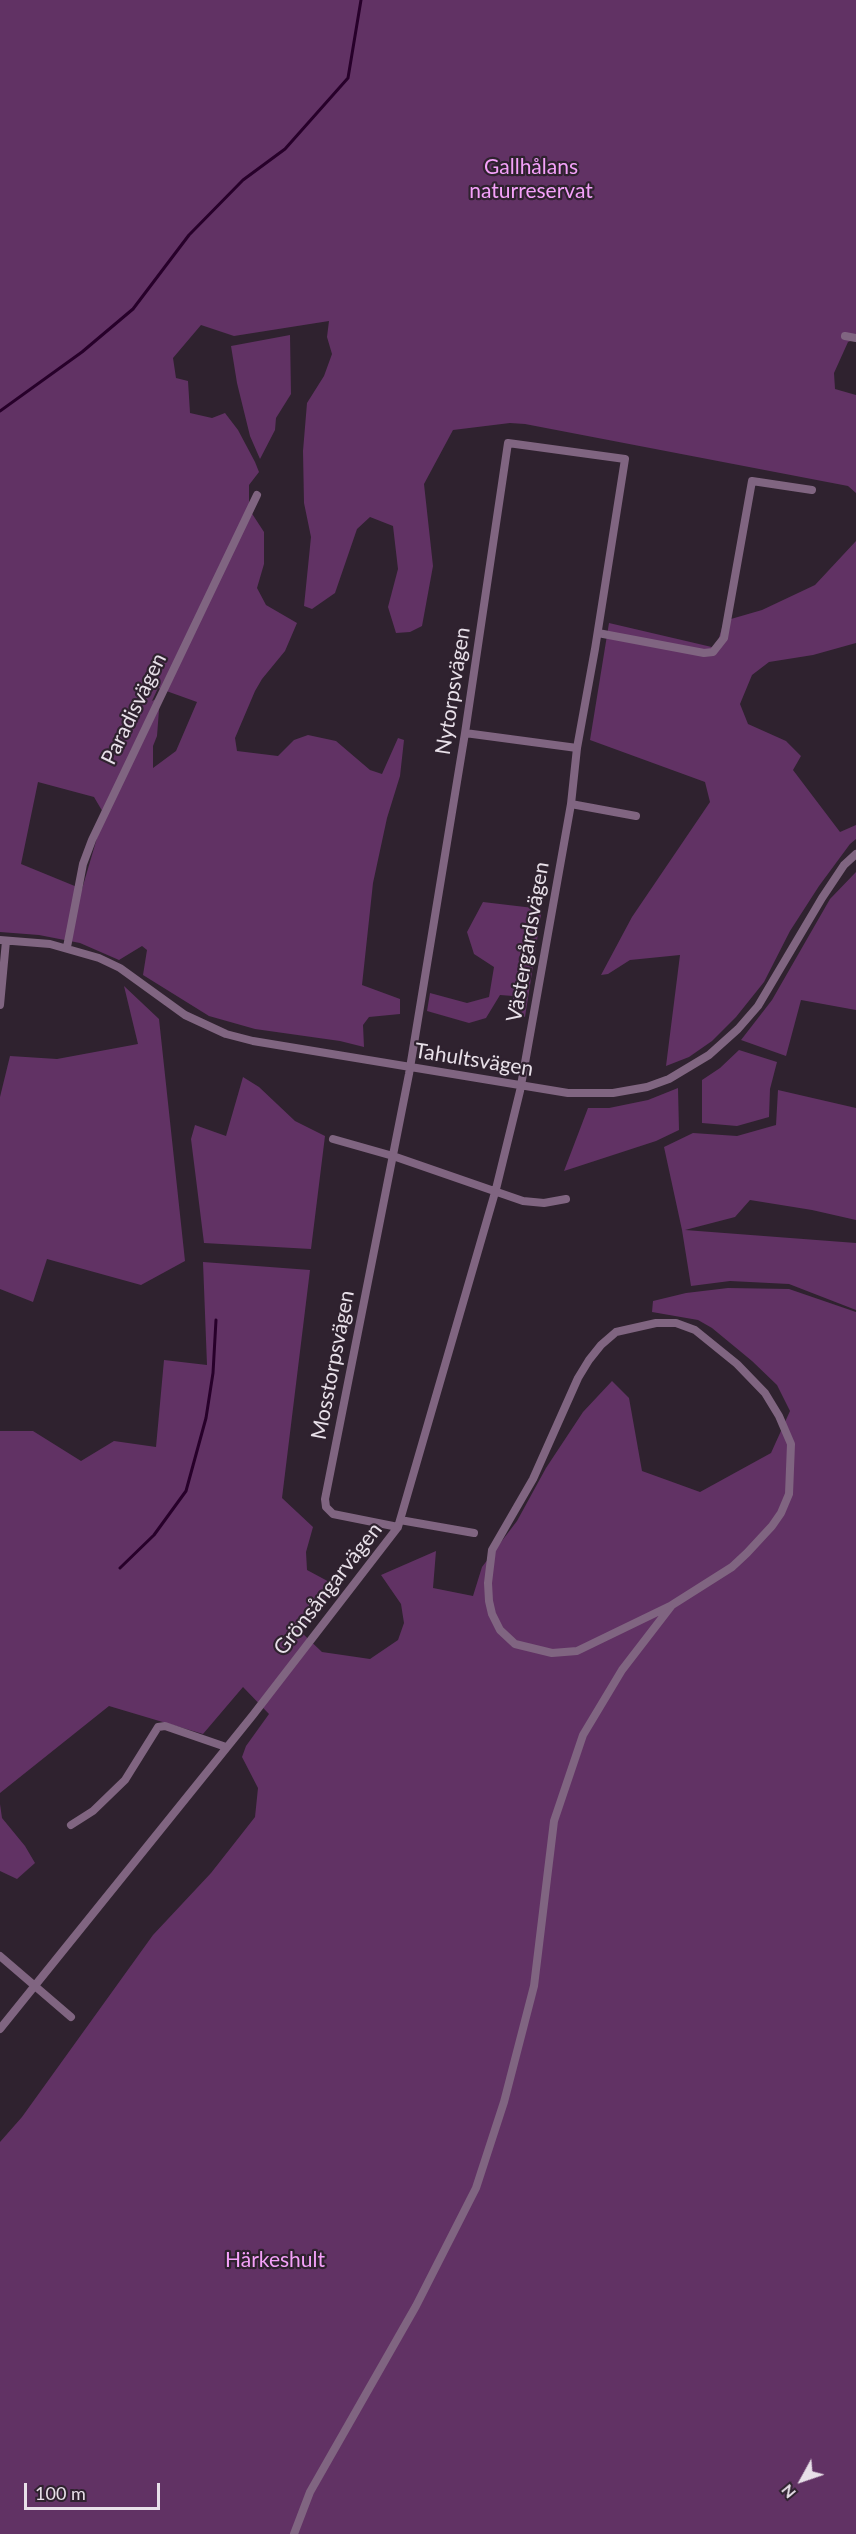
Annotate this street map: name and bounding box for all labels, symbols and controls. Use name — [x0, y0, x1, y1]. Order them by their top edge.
park label: Gallhålans naturreservat — [469, 154, 593, 204]
street label: Nytorpsvägen — [430, 625, 476, 757]
street label: Paradisvägen — [96, 649, 172, 769]
street label: Västergårdsvägen — [502, 860, 554, 1024]
street label: Tahultsvägen — [413, 1038, 535, 1082]
street label: Mosstorpsvägen — [306, 1288, 360, 1442]
street label: Grönsångarvägen — [269, 1518, 387, 1660]
park label: Härkeshult — [225, 2247, 325, 2273]
north arrow — [772, 2450, 832, 2510]
scale bar — [27, 2471, 164, 2509]
text: N — [777, 2481, 799, 2503]
text: 100 m — [35, 2482, 86, 2504]

